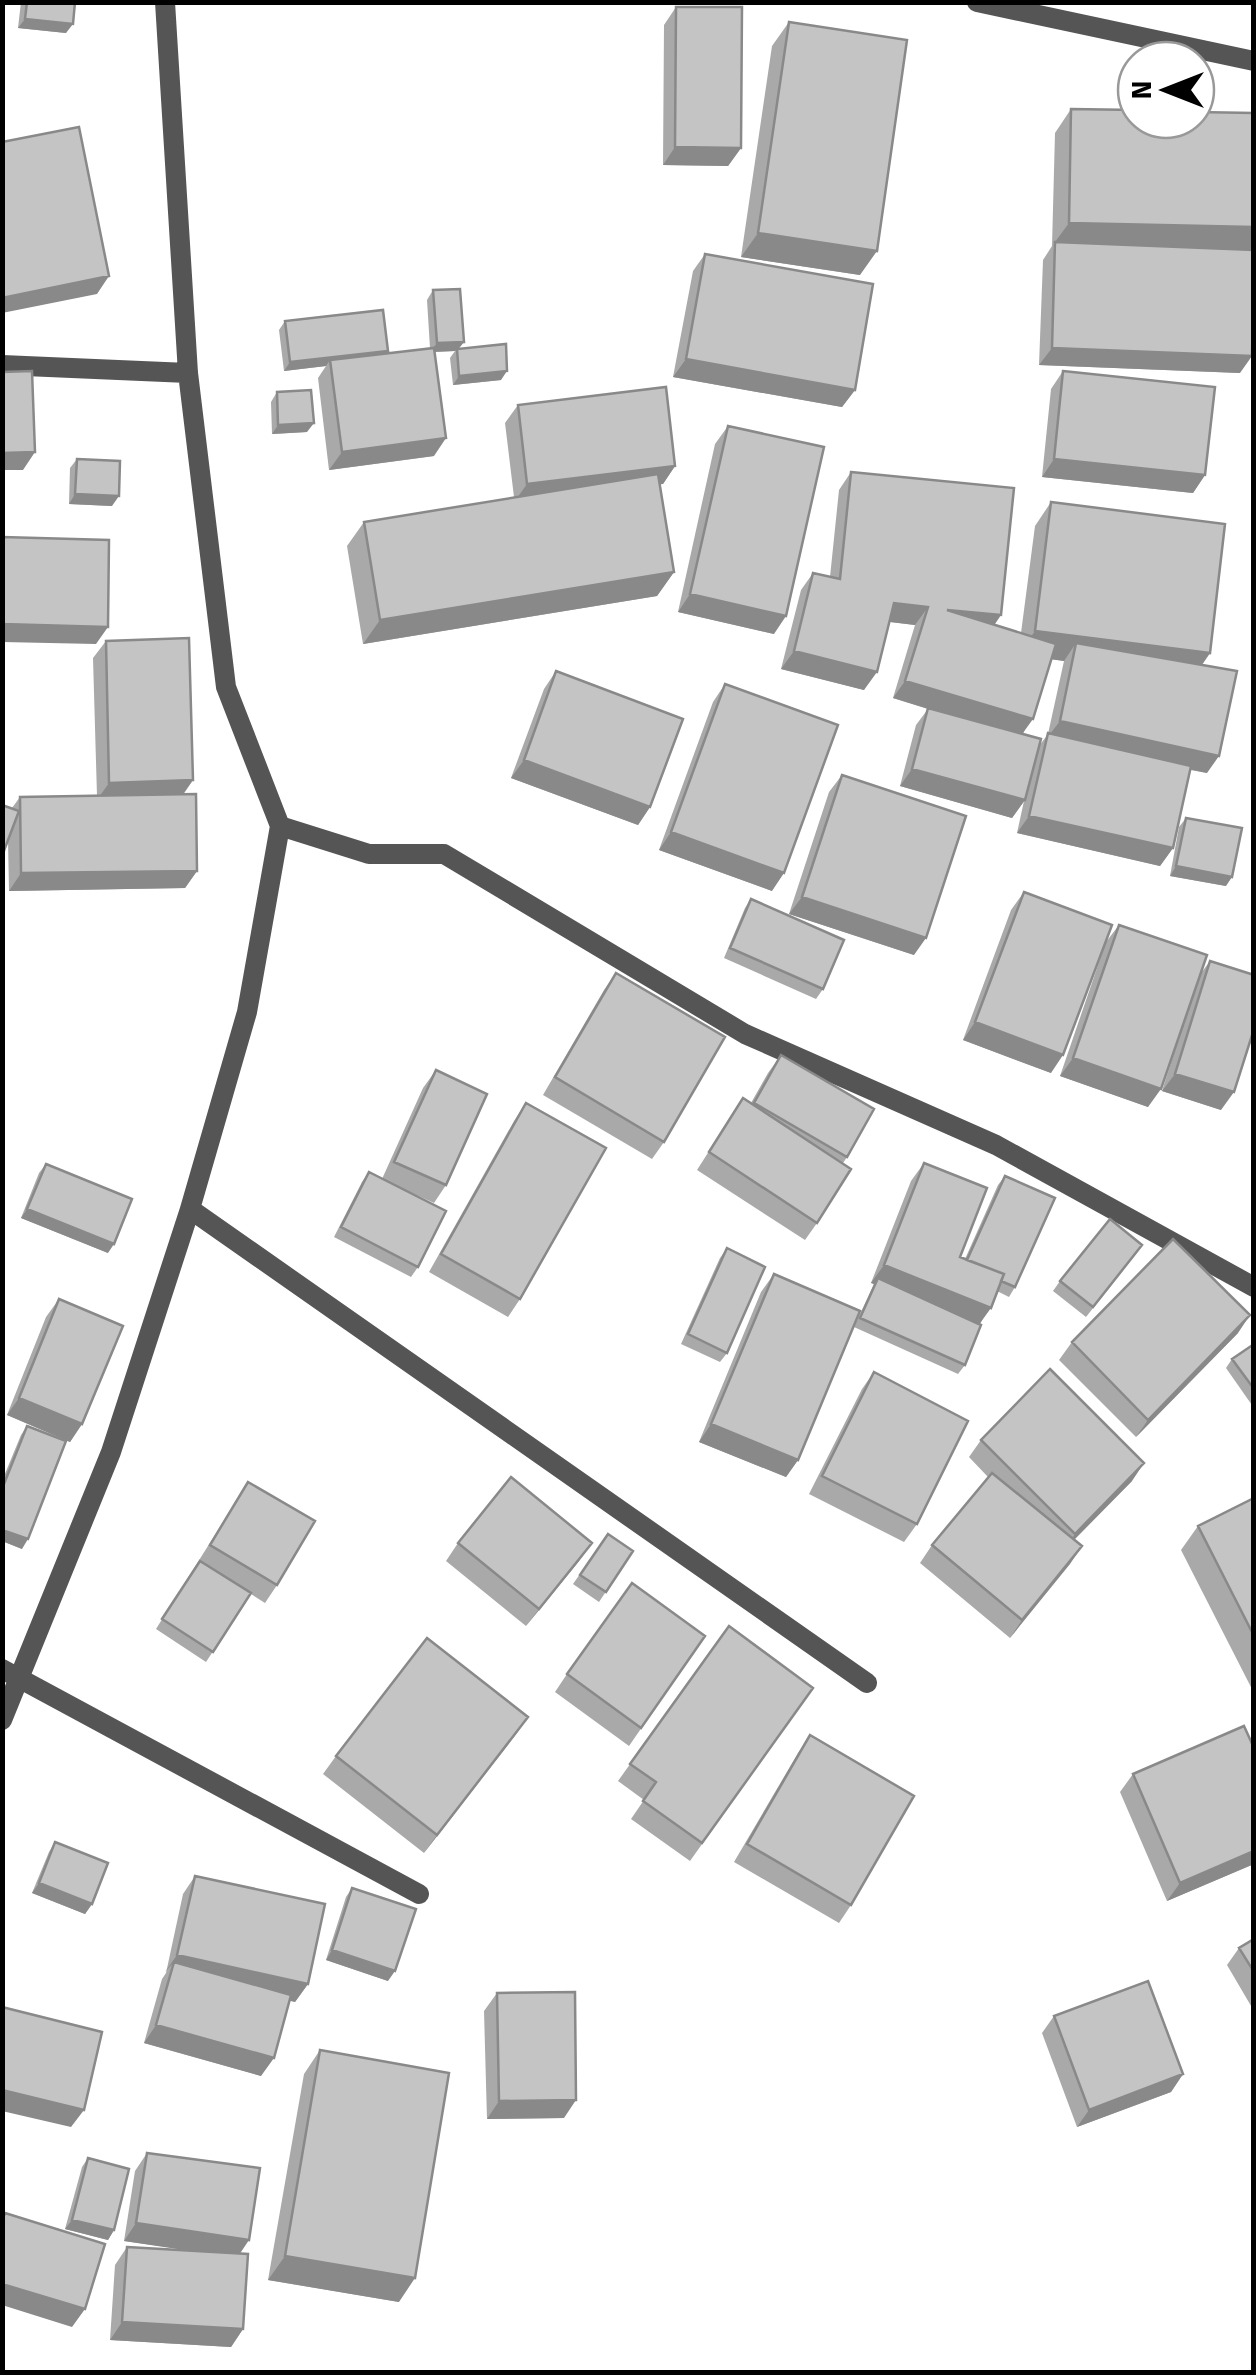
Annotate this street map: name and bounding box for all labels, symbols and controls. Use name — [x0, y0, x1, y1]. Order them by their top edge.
north arrow — [1116, 40, 1216, 140]
text: N — [1125, 81, 1158, 99]

